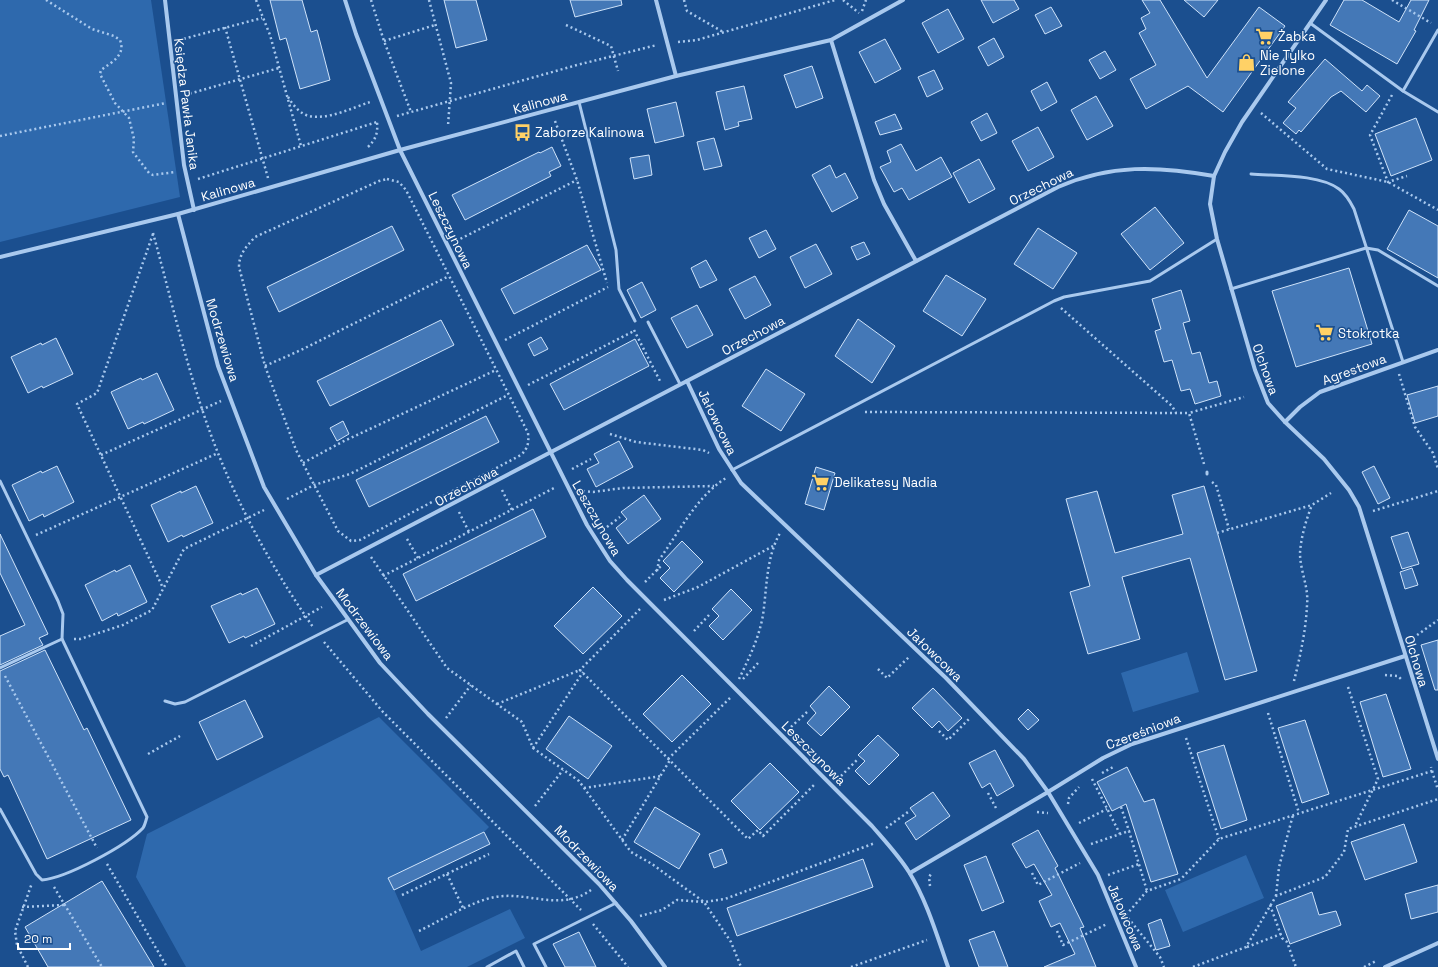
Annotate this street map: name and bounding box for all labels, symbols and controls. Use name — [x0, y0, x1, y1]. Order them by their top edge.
supermarket icon: Żabka — [1255, 26, 1275, 46]
place label: Żabka — [1278, 28, 1316, 45]
street label: Księdza Pawła Janika — [170, 37, 203, 171]
place label: Nie Tylko Zielone — [1260, 47, 1315, 79]
shop icon: Nie Tylko Zielone — [1237, 52, 1257, 72]
street label: Kalinowa — [511, 87, 570, 118]
bus stop icon: Zaborze Kalinowa — [512, 122, 532, 142]
place label: Zaborze Kalinowa — [535, 124, 645, 141]
street label: Orzechowa — [1006, 163, 1077, 209]
street label: Kalinowa — [199, 174, 258, 205]
street label: Leszczynowa — [424, 189, 477, 272]
street label: Modrzewiowa — [202, 297, 243, 384]
street label: Orzechowa — [719, 311, 788, 359]
supermarket icon: Stokrotka — [1315, 323, 1335, 343]
place label: Stokrotka — [1338, 325, 1400, 342]
street label: Olchowa — [1248, 341, 1283, 398]
street label: Agrestowa — [1320, 350, 1389, 389]
street label: Jałowcowa — [694, 386, 741, 458]
street label: Orzechowa — [432, 462, 501, 510]
supermarket icon: Delikatesy Nadia — [811, 472, 831, 492]
place label: Delikatesy Nadia — [834, 474, 938, 491]
street label: Leszczynowa — [568, 478, 625, 559]
street label: Modrzewiowa — [332, 585, 398, 664]
street label: Jałowcowa — [903, 624, 967, 686]
street label: Olchowa — [1401, 633, 1433, 690]
street label: Czereśniowa — [1103, 709, 1183, 753]
street label: Leszczynowa — [778, 718, 850, 789]
street label: Modrzewiowa — [551, 822, 623, 896]
street label: Jałowcowa — [1104, 881, 1147, 954]
scale bar — [18, 925, 70, 951]
text: 20 m — [24, 931, 52, 947]

